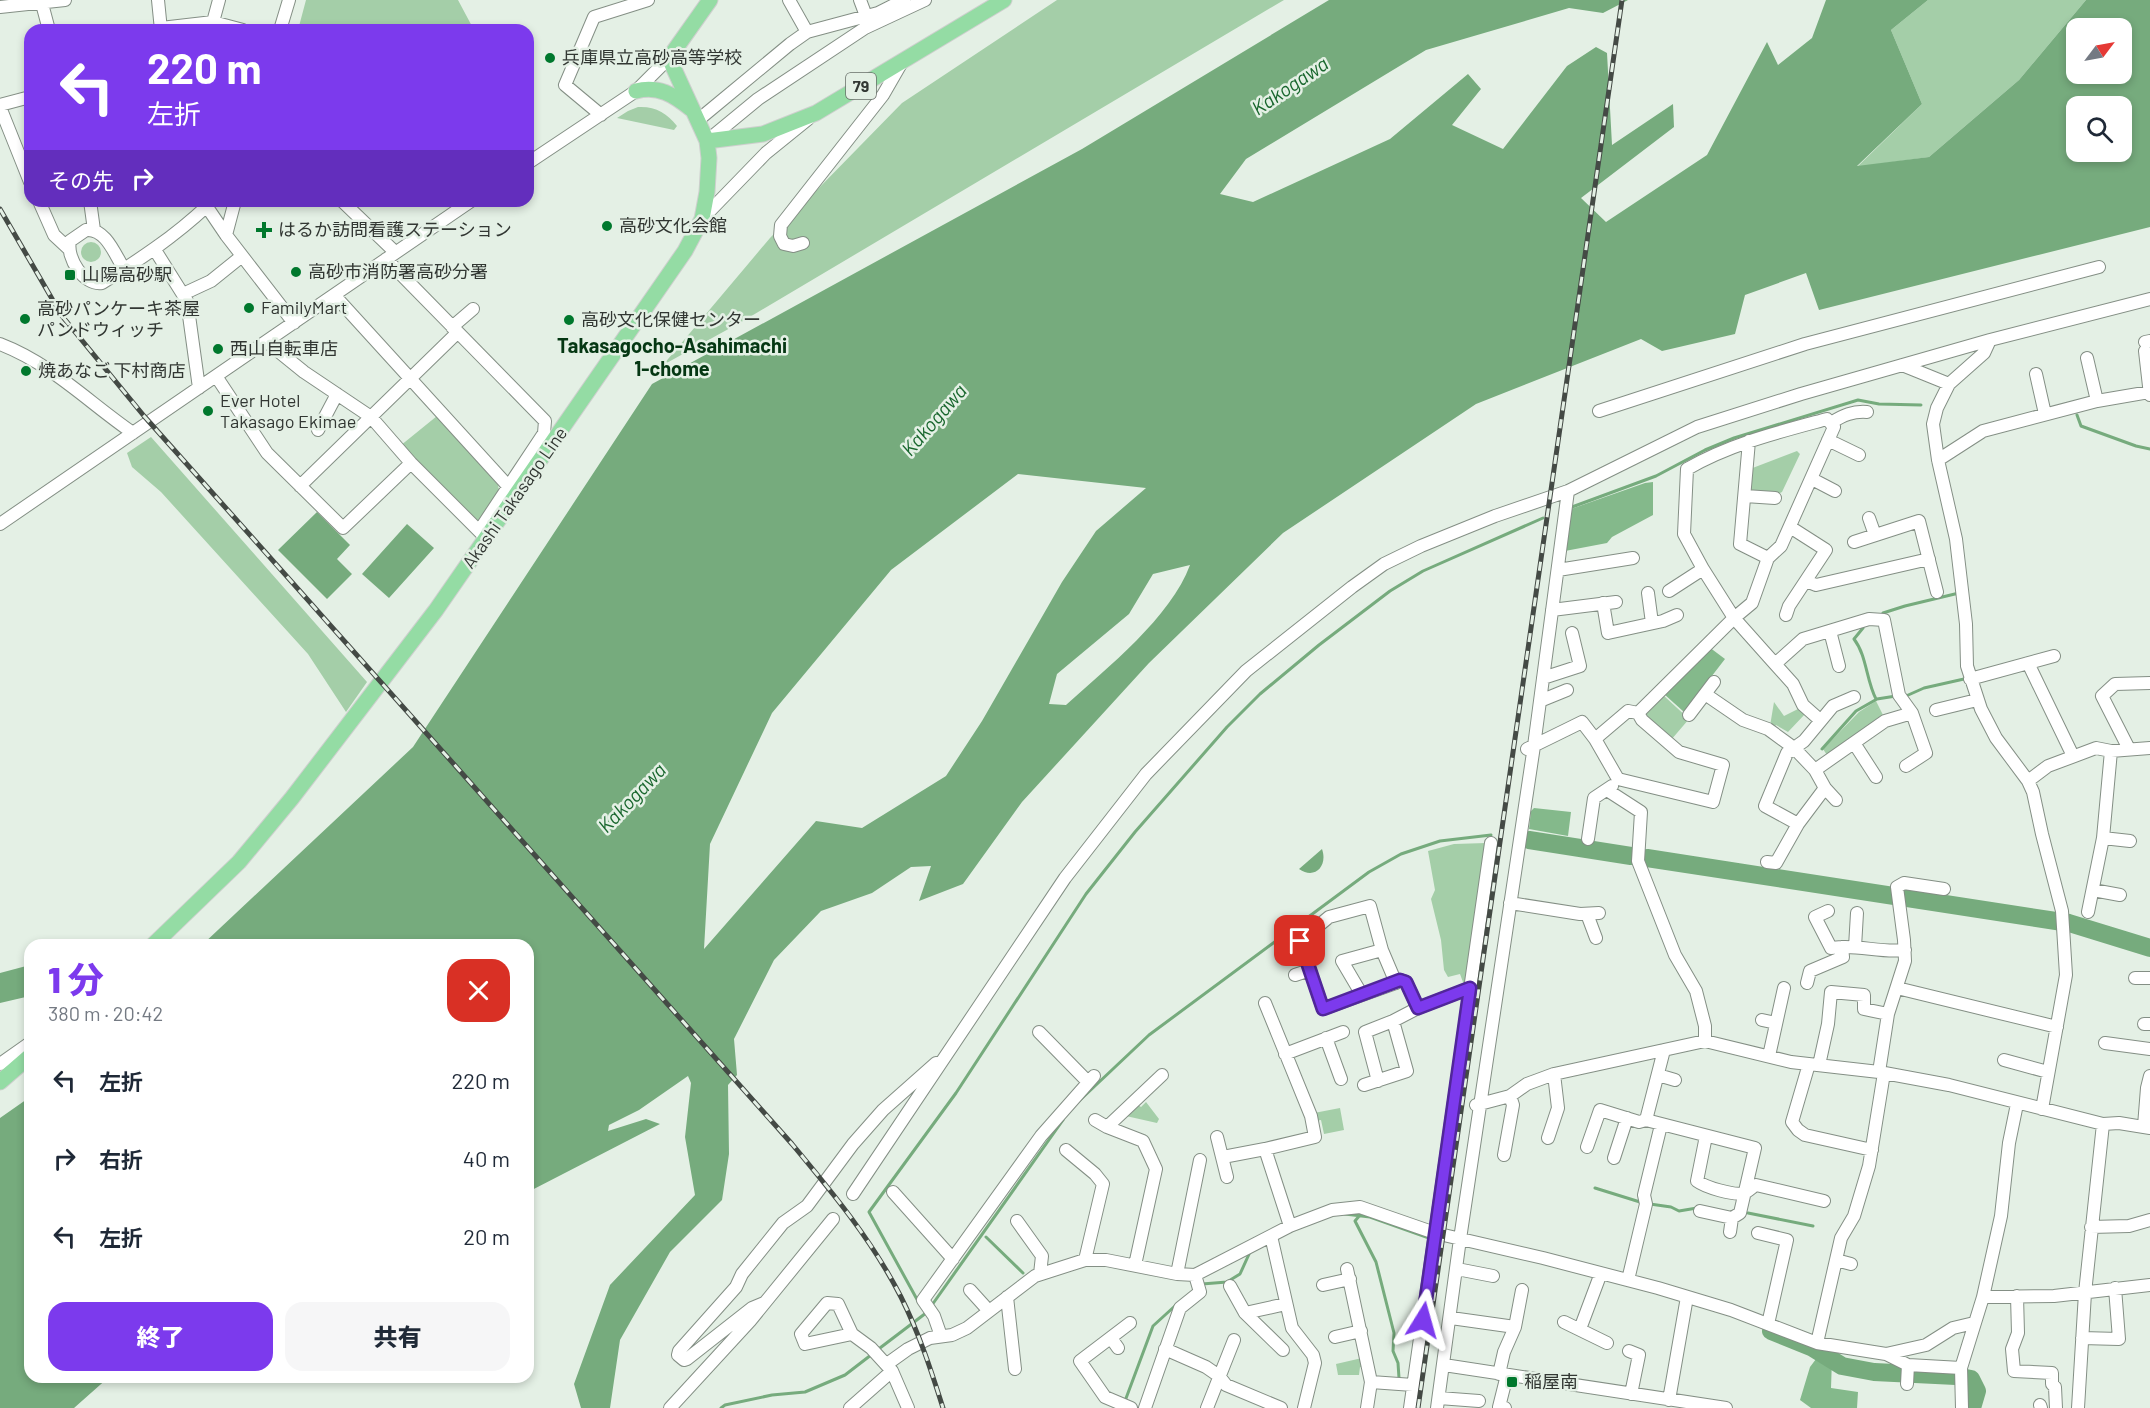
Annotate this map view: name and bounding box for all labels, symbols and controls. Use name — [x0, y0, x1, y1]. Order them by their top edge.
north arrow — [2066, 18, 2132, 84]
map controls — [2066, 18, 2132, 162]
text: 220 m — [147, 42, 261, 92]
place label: 兵庫県立高砂高等学校 — [562, 46, 742, 68]
icon: left — [48, 48, 126, 126]
marker: 兵庫県立高砂高等学校 — [543, 51, 557, 65]
water label: Kakogawa — [1247, 51, 1332, 120]
road number: 79 — [846, 73, 876, 99]
button: search — [2066, 96, 2132, 162]
text: 左折 — [147, 97, 201, 129]
icon: right — [126, 162, 159, 195]
text: その先 — [48, 167, 114, 193]
place label: 高砂文化会館 — [619, 214, 727, 236]
place label: はるか訪問看護ステーション — [278, 218, 512, 240]
marker: 高砂文化会館 — [600, 219, 614, 233]
marker: はるか訪問看護ステーション — [255, 221, 273, 239]
place label: 高砂市消防署高砂分署 — [308, 260, 488, 282]
place label: 山陽高砂駅 — [82, 263, 172, 285]
marker: 高砂市消防署高砂分署 — [289, 265, 303, 279]
marker: 山陽高砂駅 — [63, 268, 77, 282]
place label: FamilyMart — [261, 296, 347, 318]
place label: 高砂パンケーキ茶屋 パンドウィッチ — [37, 297, 200, 340]
marker: FamilyMart — [242, 301, 256, 315]
place label: 高砂文化保健センター — [581, 308, 761, 330]
marker: 高砂パンケーキ茶屋 パンドウィッチ — [18, 312, 32, 326]
marker: 高砂文化保健センター — [562, 313, 576, 327]
district label: Takasagocho-Asahimachi 1-chome — [557, 333, 787, 380]
place label: 西山自転車店 — [230, 337, 338, 359]
marker: 西山自転車店 — [211, 342, 225, 356]
place label: 焼あなご 下村商店 — [38, 359, 186, 381]
marker: 焼あなご 下村商店 — [19, 364, 33, 378]
water label: Kakogawa — [896, 379, 971, 460]
place label: Ever Hotel Takasago Ekimae — [220, 389, 356, 432]
marker: Ever Hotel Takasago Ekimae — [201, 404, 215, 418]
street label: Akashi Takasago Line — [457, 422, 571, 572]
water label: Kakogawa — [592, 758, 670, 837]
pin — [1274, 915, 1325, 966]
icon: arrive — [1283, 924, 1316, 957]
text: 1 分 — [48, 957, 104, 1000]
button: close — [447, 959, 510, 1022]
text: 380 m · 20:42 — [48, 1001, 163, 1025]
icon: left — [48, 1064, 81, 1097]
text: 220 m — [451, 1067, 510, 1093]
text: 左折 — [99, 1068, 143, 1094]
icon: right — [48, 1142, 81, 1175]
text: 40 m — [463, 1145, 510, 1171]
text: 右折 — [99, 1146, 143, 1172]
icon: left — [48, 1220, 81, 1253]
text: 20 m — [463, 1223, 510, 1249]
text: 左折 — [99, 1224, 143, 1250]
position arrow — [1391, 1288, 1455, 1352]
button: 終了 — [48, 1302, 273, 1371]
button: 共有 — [285, 1302, 510, 1371]
place label: 稲屋南 — [1524, 1370, 1578, 1392]
marker: 稲屋南 — [1505, 1375, 1519, 1389]

